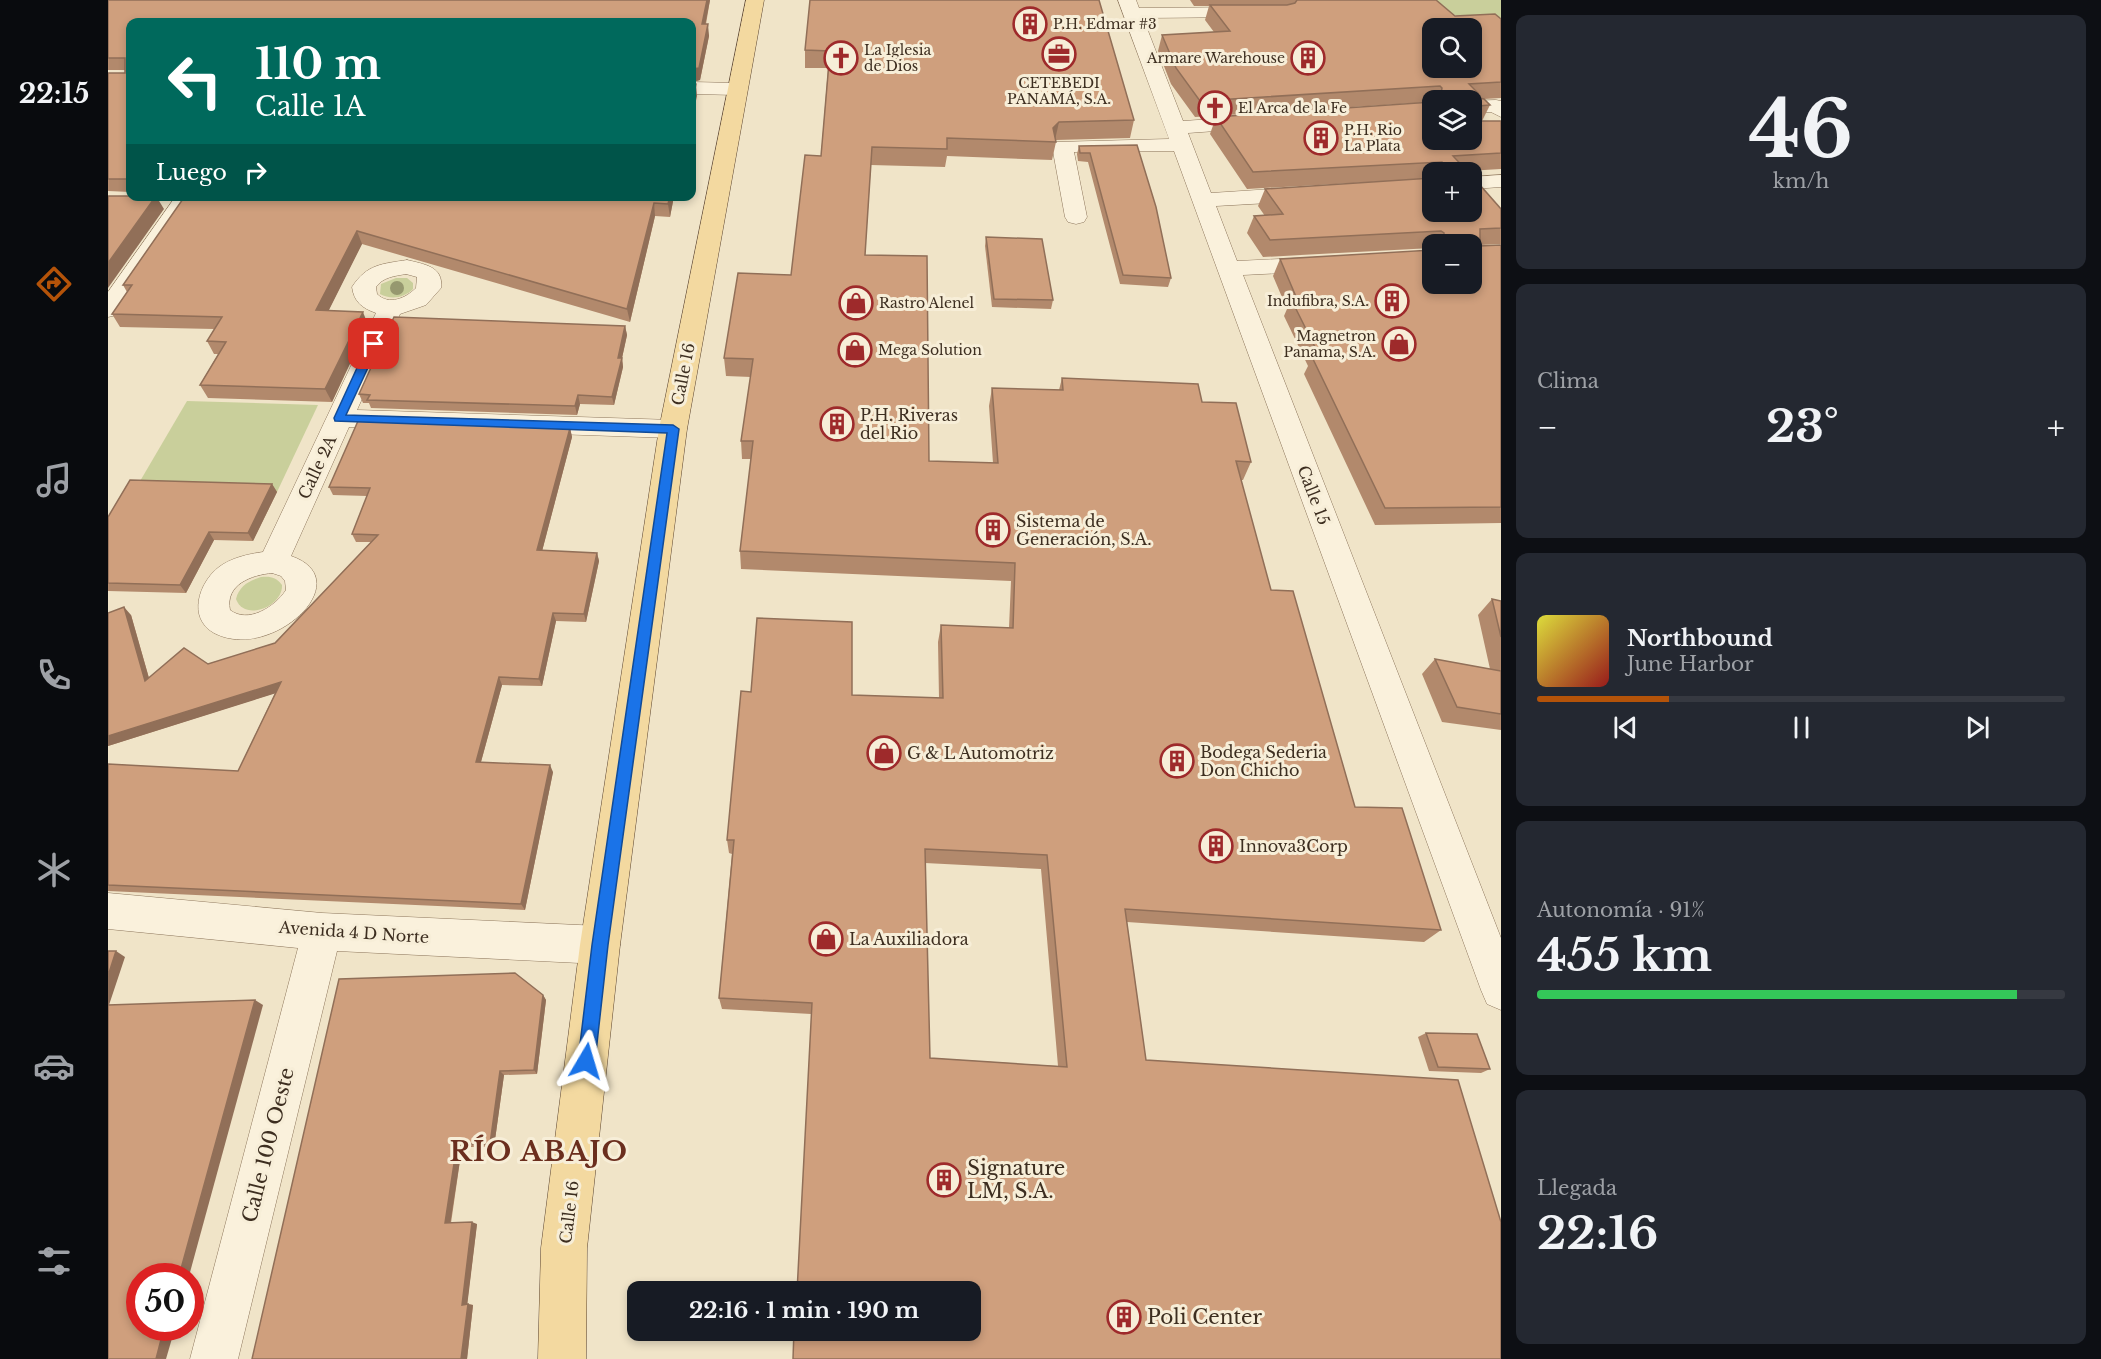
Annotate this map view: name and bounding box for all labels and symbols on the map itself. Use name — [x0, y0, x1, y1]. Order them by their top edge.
building icon: P.H. Edmar #3 — [1012, 6, 1048, 42]
place label: P.H. Edmar #3 — [1053, 15, 1157, 33]
office icon: CETEBEDI PANAMÁ, S.A. — [1041, 36, 1077, 72]
church icon: La Iglesia de Dios — [823, 40, 859, 76]
building icon: Armare Warehouse — [1290, 40, 1326, 76]
place label: La Iglesia de Dios — [864, 41, 931, 75]
place label: Armare Warehouse — [1146, 49, 1285, 67]
place label: CETEBEDI PANAMÁ, S.A. — [1007, 74, 1111, 108]
church icon: El Arca de la Fe — [1197, 90, 1233, 126]
place label: El Arca de la Fe — [1238, 99, 1347, 117]
building icon: P.H. Rio La Plata — [1303, 120, 1339, 156]
place label: P.H. Rio La Plata — [1344, 121, 1402, 155]
building icon: Indufibra, S.A. — [1374, 283, 1410, 319]
shop icon: Rastro Alenel — [838, 285, 874, 321]
place label: Indufibra, S.A. — [1267, 292, 1369, 310]
place label: Rastro Alenel — [879, 294, 975, 312]
pin — [348, 318, 399, 369]
shop icon: Magnetron Panama, S.A. — [1381, 326, 1417, 362]
place label: Magnetron Panama, S.A. — [1284, 327, 1376, 361]
shop icon: Mega Solution — [837, 332, 873, 368]
street label: Calle 16 — [667, 341, 699, 407]
place label: Mega Solution — [878, 341, 982, 359]
place label: P.H. Riveras del Rio — [860, 405, 958, 443]
building icon: P.H. Riveras del Rio — [819, 406, 855, 442]
street label: Calle 2A — [294, 431, 341, 502]
street label: Calle 15 — [1294, 462, 1334, 528]
place label: Sistema de Generación, S.A. — [1016, 511, 1151, 549]
building icon: Sistema de Generación, S.A. — [975, 512, 1011, 548]
shop icon: G & L Automotriz — [866, 735, 902, 771]
place label: Bodega Sederia Don Chicho — [1200, 742, 1327, 780]
place label: G & L Automotriz — [907, 743, 1054, 763]
building icon: Bodega Sederia Don Chicho — [1159, 743, 1195, 779]
building icon: Innova3Corp — [1198, 828, 1234, 864]
place label: Innova3Corp — [1239, 836, 1348, 856]
street label: Avenida 4 D Norte — [277, 917, 430, 947]
shop icon: La Auxiliadora — [808, 921, 844, 957]
place label: La Auxiliadora — [849, 929, 969, 949]
position arrow — [554, 1029, 618, 1093]
street label: Calle 100 Oeste — [237, 1065, 299, 1225]
district label: RÍO ABAJO — [449, 1134, 629, 1168]
place label: Signature LM, S.A. — [967, 1156, 1065, 1203]
building icon: Signature LM, S.A. — [926, 1162, 962, 1198]
street label: Calle 16 — [555, 1179, 583, 1245]
speed limit sign: 50 — [126, 1263, 204, 1341]
building icon: Poli Center — [1106, 1299, 1142, 1335]
place label: Poli Center — [1147, 1305, 1263, 1329]

